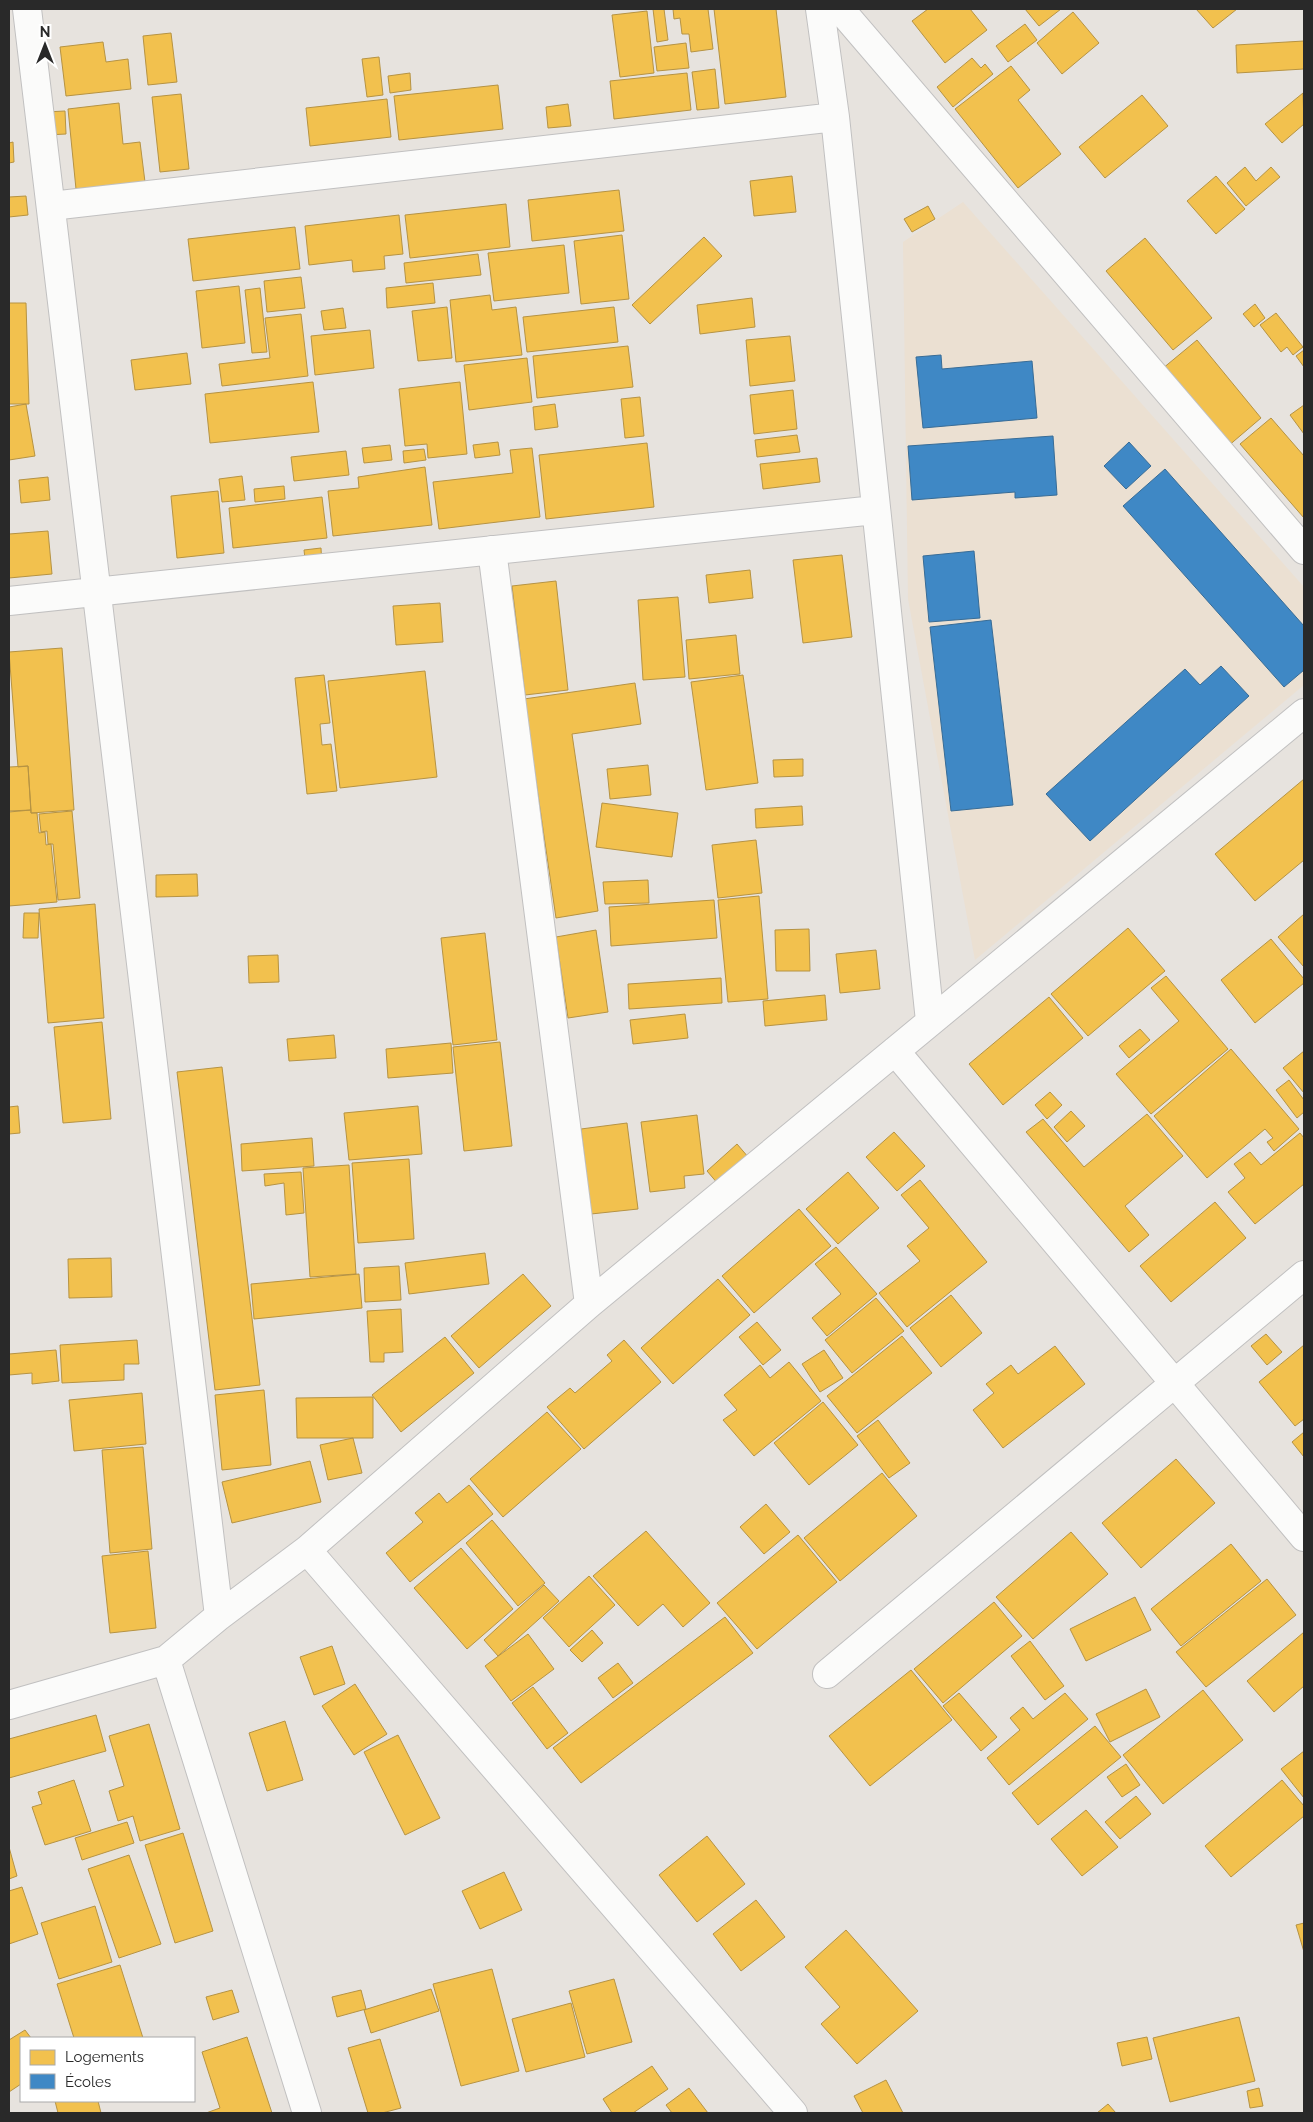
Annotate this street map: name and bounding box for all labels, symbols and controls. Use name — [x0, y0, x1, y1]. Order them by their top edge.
north arrow — [20, 20, 70, 70]
text: N — [40, 24, 50, 40]
legend — [20, 2037, 195, 2102]
text: Logements — [65, 2048, 144, 2066]
text: Écoles — [65, 2073, 111, 2091]

